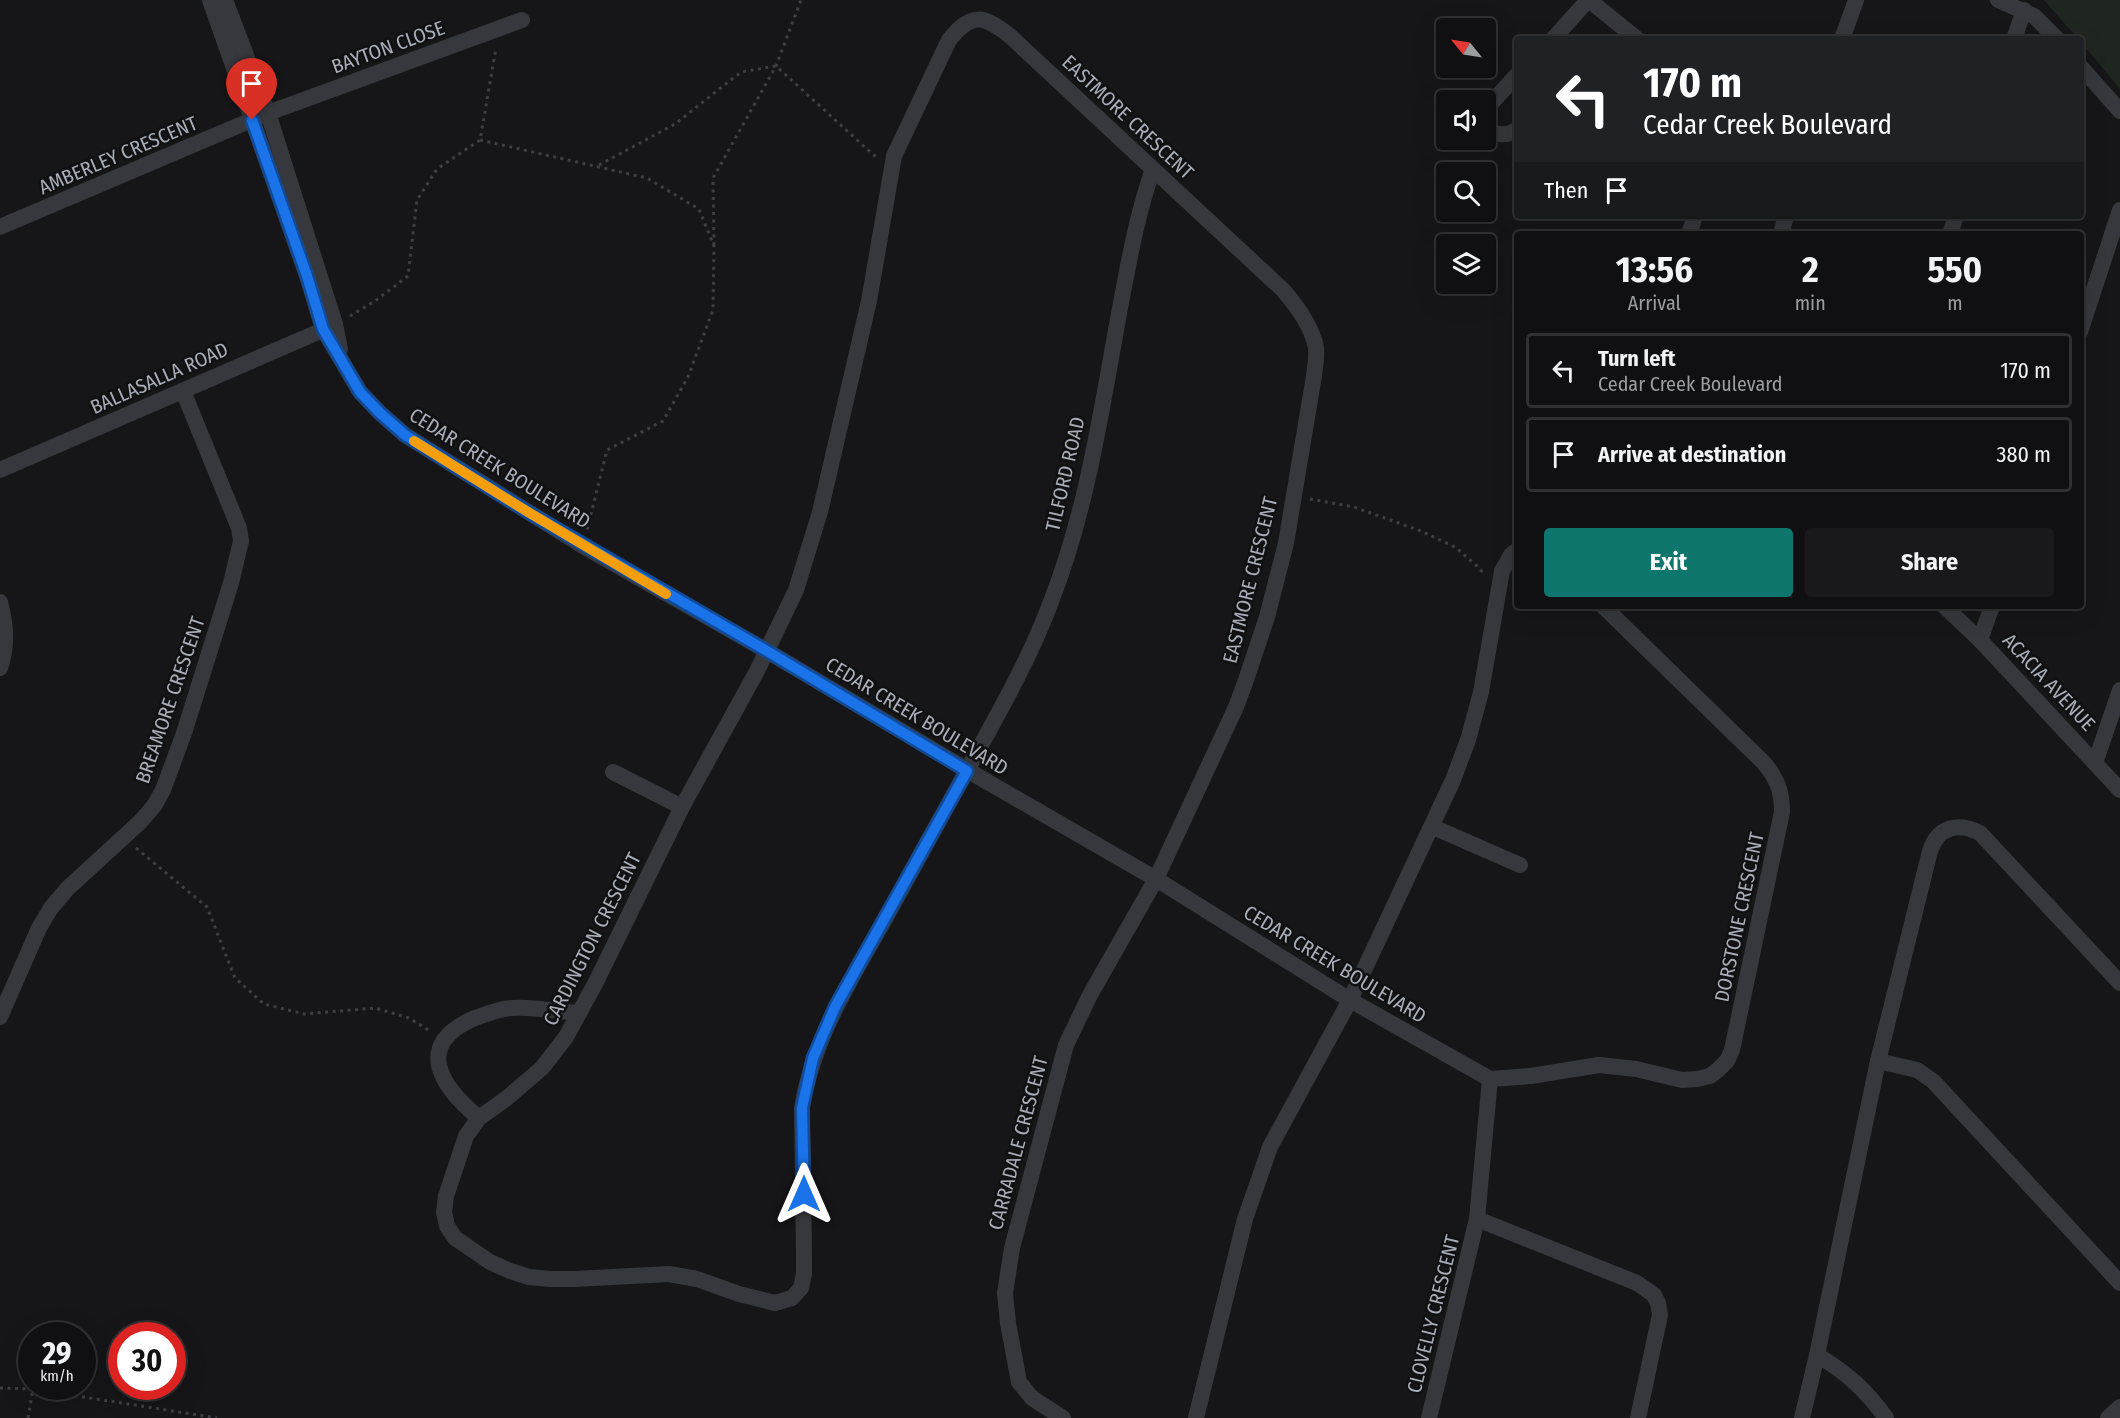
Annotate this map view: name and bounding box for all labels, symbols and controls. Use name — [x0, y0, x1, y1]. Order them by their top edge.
street label: BAYTON CLOSE — [328, 15, 448, 79]
north arrow — [1436, 18, 1496, 78]
map controls — [1436, 18, 1496, 294]
street label: EASTMORE CRESCENT — [1057, 50, 1199, 185]
pin — [226, 58, 277, 120]
text: 170 m — [1643, 58, 1742, 108]
icon: left — [1544, 60, 1622, 138]
icon: arrive — [235, 67, 268, 100]
button: sound — [1436, 90, 1496, 150]
text: Cedar Creek Boulevard — [1643, 109, 1892, 141]
street label: AMBERLEY CRESCENT — [35, 110, 202, 199]
button: search — [1436, 162, 1496, 222]
icon: arrive — [1600, 174, 1633, 207]
text: Then — [1544, 177, 1588, 204]
button: layers — [1436, 234, 1496, 294]
text: 13:56 — [1616, 248, 1693, 292]
text: 2 — [1802, 248, 1819, 292]
text: 550 — [1927, 248, 1982, 292]
text: Arrival — [1628, 291, 1681, 315]
text: min — [1795, 291, 1826, 315]
text: m — [1947, 291, 1963, 315]
street label: BALLASALLA ROAD — [86, 337, 232, 419]
text: Turn left — [1598, 345, 1676, 372]
icon: left — [1547, 354, 1580, 387]
text: 170 m — [2000, 357, 2051, 384]
text: Cedar Creek Boulevard — [1598, 372, 1782, 396]
street label: CEDAR CREEK BOULEVARD — [405, 403, 595, 533]
street label: TILFORD ROAD — [1040, 414, 1090, 534]
icon: arrive — [1547, 438, 1580, 471]
text: Arrive at destination — [1598, 441, 1786, 468]
text: 380 m — [1997, 441, 2051, 468]
street label: EASTMORE CRESCENT — [1218, 493, 1282, 666]
button: Exit — [1544, 528, 1793, 597]
button: Share — [1805, 528, 2054, 597]
street label: BREAMORE CRESCENT — [130, 613, 210, 786]
street label: ACACIA AVENUE — [1998, 628, 2100, 736]
street label: CEDAR CREEK BOULEVARD — [821, 652, 1013, 780]
street label: DORSTONE CRESCENT — [1709, 829, 1769, 1004]
street label: CARDINGTON CRESCENT — [538, 848, 646, 1029]
street label: CEDAR CREEK BOULEVARD — [1239, 900, 1431, 1028]
street label: CARRADALE CRESCENT — [983, 1053, 1053, 1233]
position arrow — [772, 1162, 836, 1226]
street label: CLOVELLY CRESCENT — [1402, 1232, 1464, 1395]
speed limit sign: 30 — [108, 1322, 186, 1400]
text: 29 — [42, 1336, 72, 1372]
text: km/h — [40, 1367, 74, 1385]

